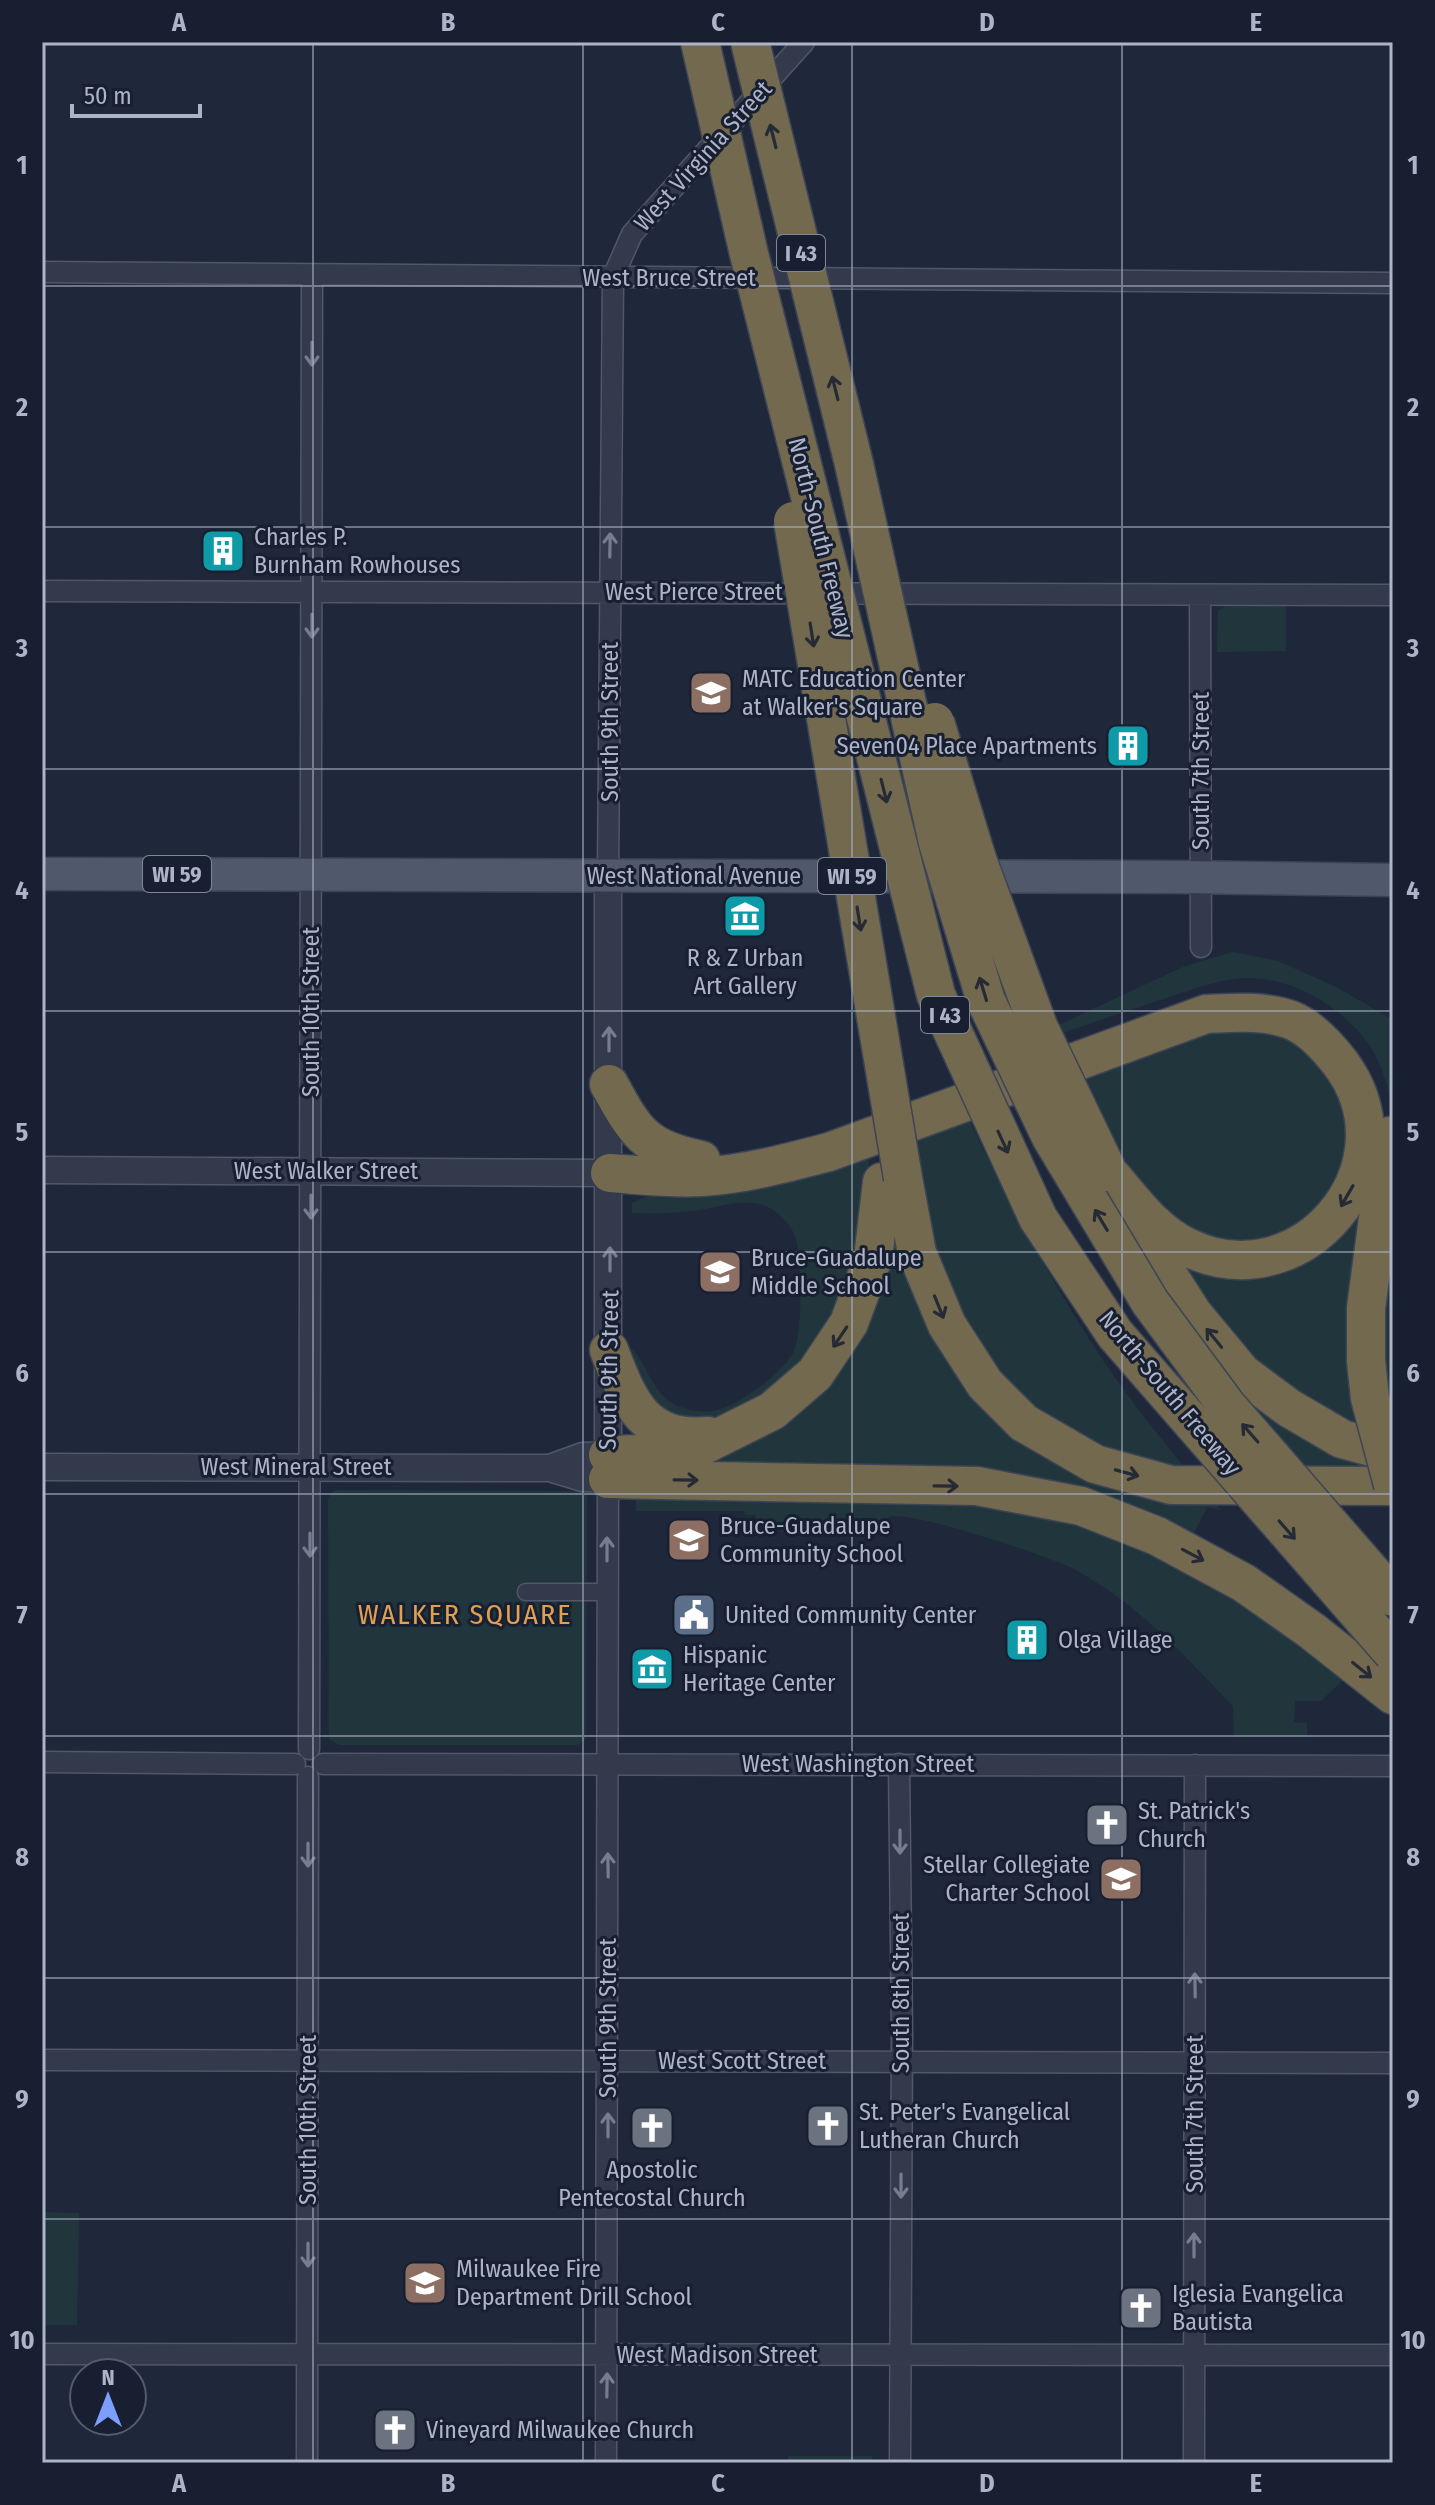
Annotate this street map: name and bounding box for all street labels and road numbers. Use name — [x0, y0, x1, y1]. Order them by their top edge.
street label: West Virginia Street — [628, 75, 778, 237]
road number: I 43 — [777, 235, 825, 271]
street label: West Bruce Street — [582, 264, 756, 292]
street label: North-South Freeway — [783, 435, 860, 642]
street label: West Pierce Street — [605, 578, 783, 606]
street label: South 9th Street — [596, 642, 624, 802]
street label: South 7th Street — [1187, 692, 1215, 850]
road number: WI 59 — [143, 856, 211, 892]
road number: WI 59 — [818, 858, 886, 894]
street label: West National Avenue — [587, 862, 801, 890]
street label: South 10th Street — [297, 927, 325, 1097]
road number: I 43 — [921, 997, 969, 1033]
street label: West Walker Street — [234, 1157, 418, 1185]
street label: South 9th Street — [594, 1290, 624, 1450]
street label: North-South Freeway — [1093, 1305, 1247, 1481]
street label: West Mineral Street — [200, 1453, 392, 1481]
street label: West Washington Street — [742, 1750, 974, 1778]
street label: South 8th Street — [887, 1913, 915, 2073]
street label: South 9th Street — [594, 1938, 622, 2098]
street label: South 10th Street — [294, 2035, 322, 2205]
street label: South 7th Street — [1181, 2035, 1209, 2193]
street label: West Scott Street — [658, 2047, 826, 2075]
street label: West Madison Street — [616, 2341, 818, 2369]

